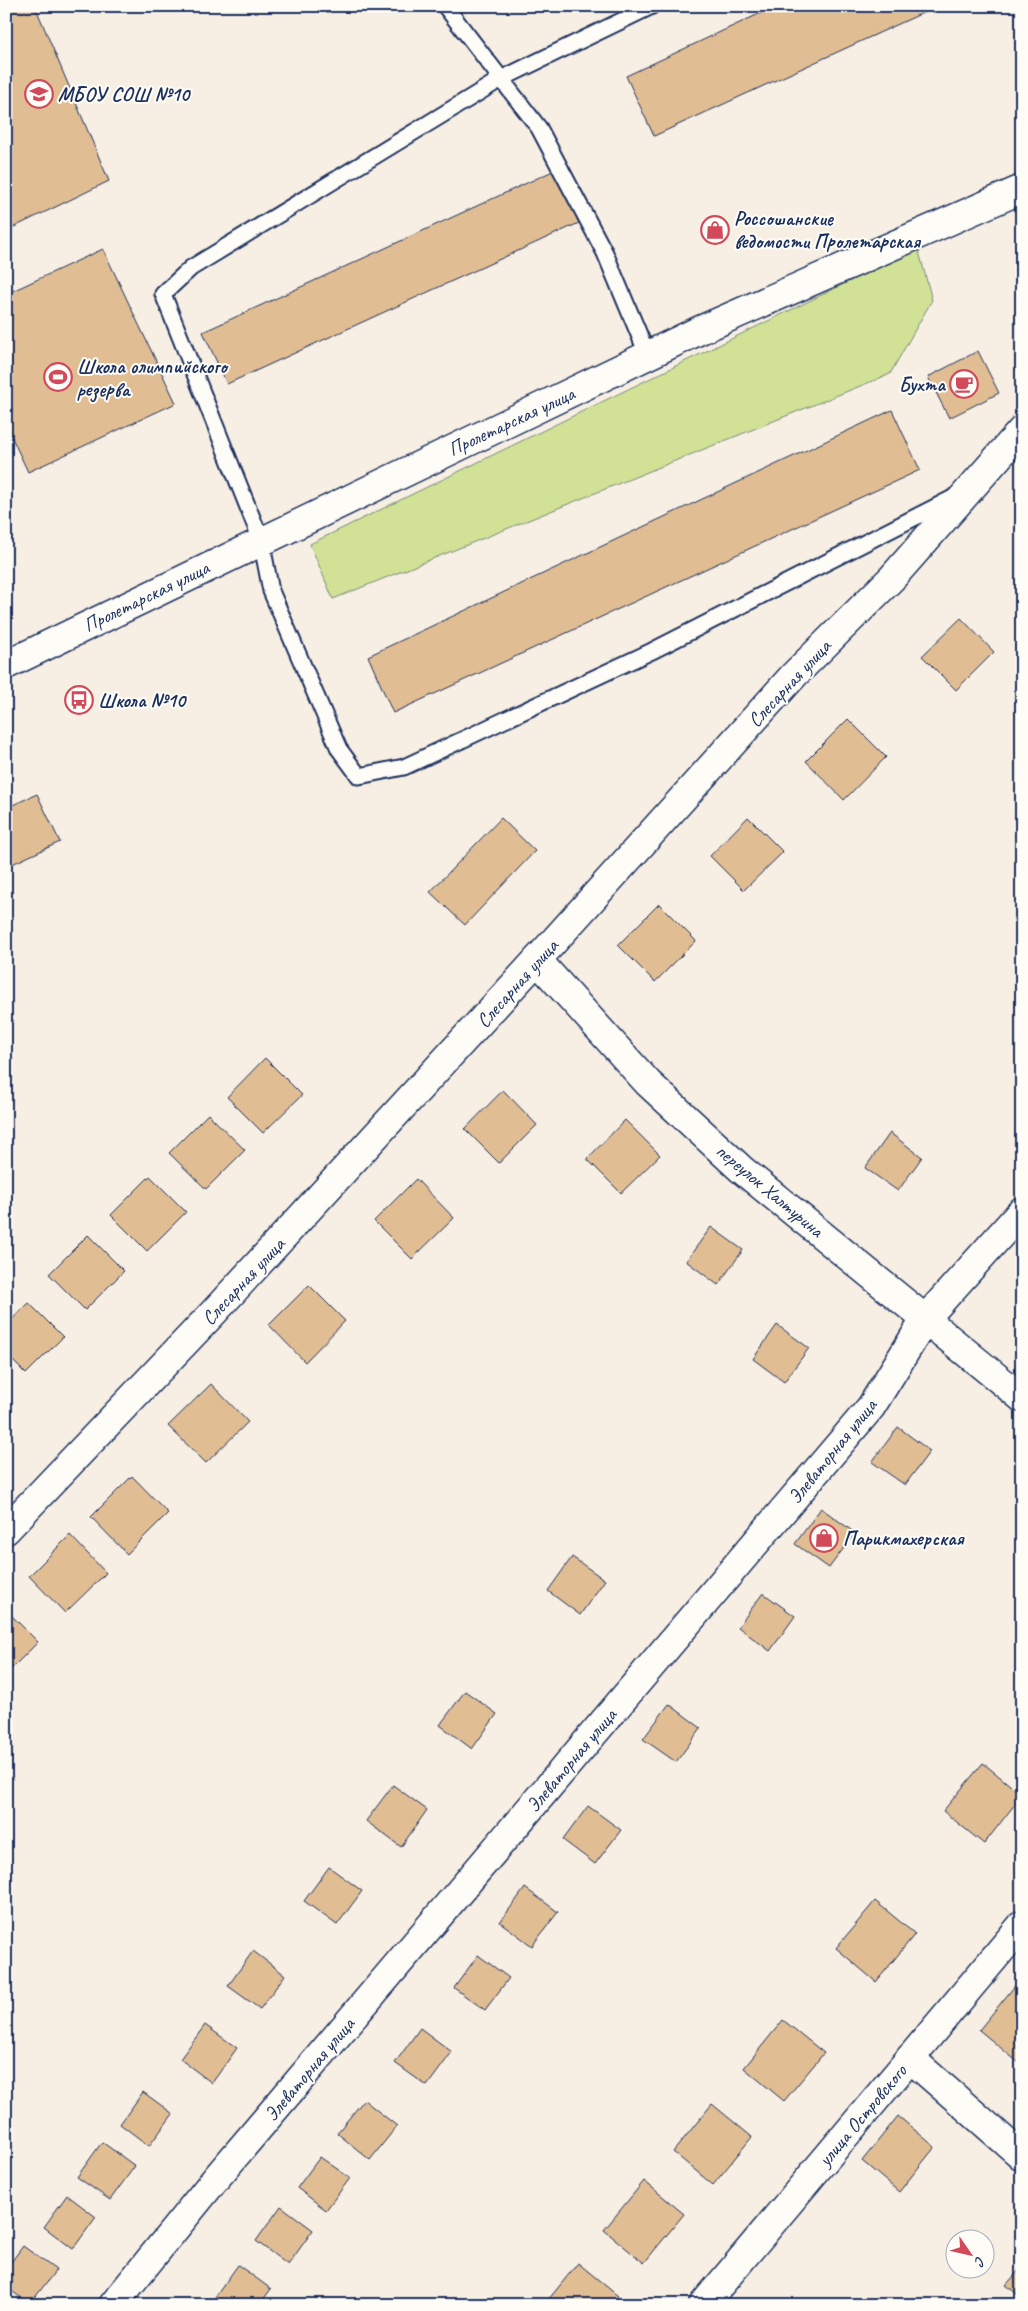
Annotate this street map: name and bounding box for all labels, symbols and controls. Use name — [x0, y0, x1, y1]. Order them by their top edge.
school or university icon: МБОУ СОШ №10 — [24, 79, 54, 109]
place label: МБОУ СОШ №10 — [58, 82, 191, 107]
place label: Россошанские ведомости Пролетарская — [734, 206, 921, 254]
shop icon: Россошанские ведомости Пролетарская — [700, 215, 730, 245]
place label: Школа олимпийского резерва — [77, 354, 229, 403]
sports icon: Школа олимпийского резерва — [43, 362, 73, 392]
cafe icon: Бухта — [949, 369, 979, 399]
place label: Бухта — [899, 372, 946, 397]
street label: Пролетарская улица — [444, 380, 580, 462]
street label: Пролетарская улица — [79, 554, 215, 638]
street label: Слесарная улица — [742, 633, 837, 732]
bus stop icon: Школа №10 — [64, 685, 94, 715]
place label: Школа №10 — [98, 688, 187, 713]
street label: Слесарная улица — [471, 933, 565, 1033]
street label: переулок Халтурина — [711, 1138, 830, 1244]
street label: Слесарная улица — [196, 1231, 291, 1330]
street label: Элеваторная улица — [783, 1392, 884, 1509]
shop icon: Парикмахерская — [809, 1523, 839, 1553]
place label: Парикмахерская — [843, 1526, 965, 1551]
street label: Элеваторная улица — [521, 1702, 623, 1817]
street label: Элеваторная улица — [259, 2011, 361, 2126]
street label: улица Островского — [812, 2059, 913, 2172]
north arrow — [946, 2228, 996, 2278]
text: С — [970, 2253, 989, 2270]

